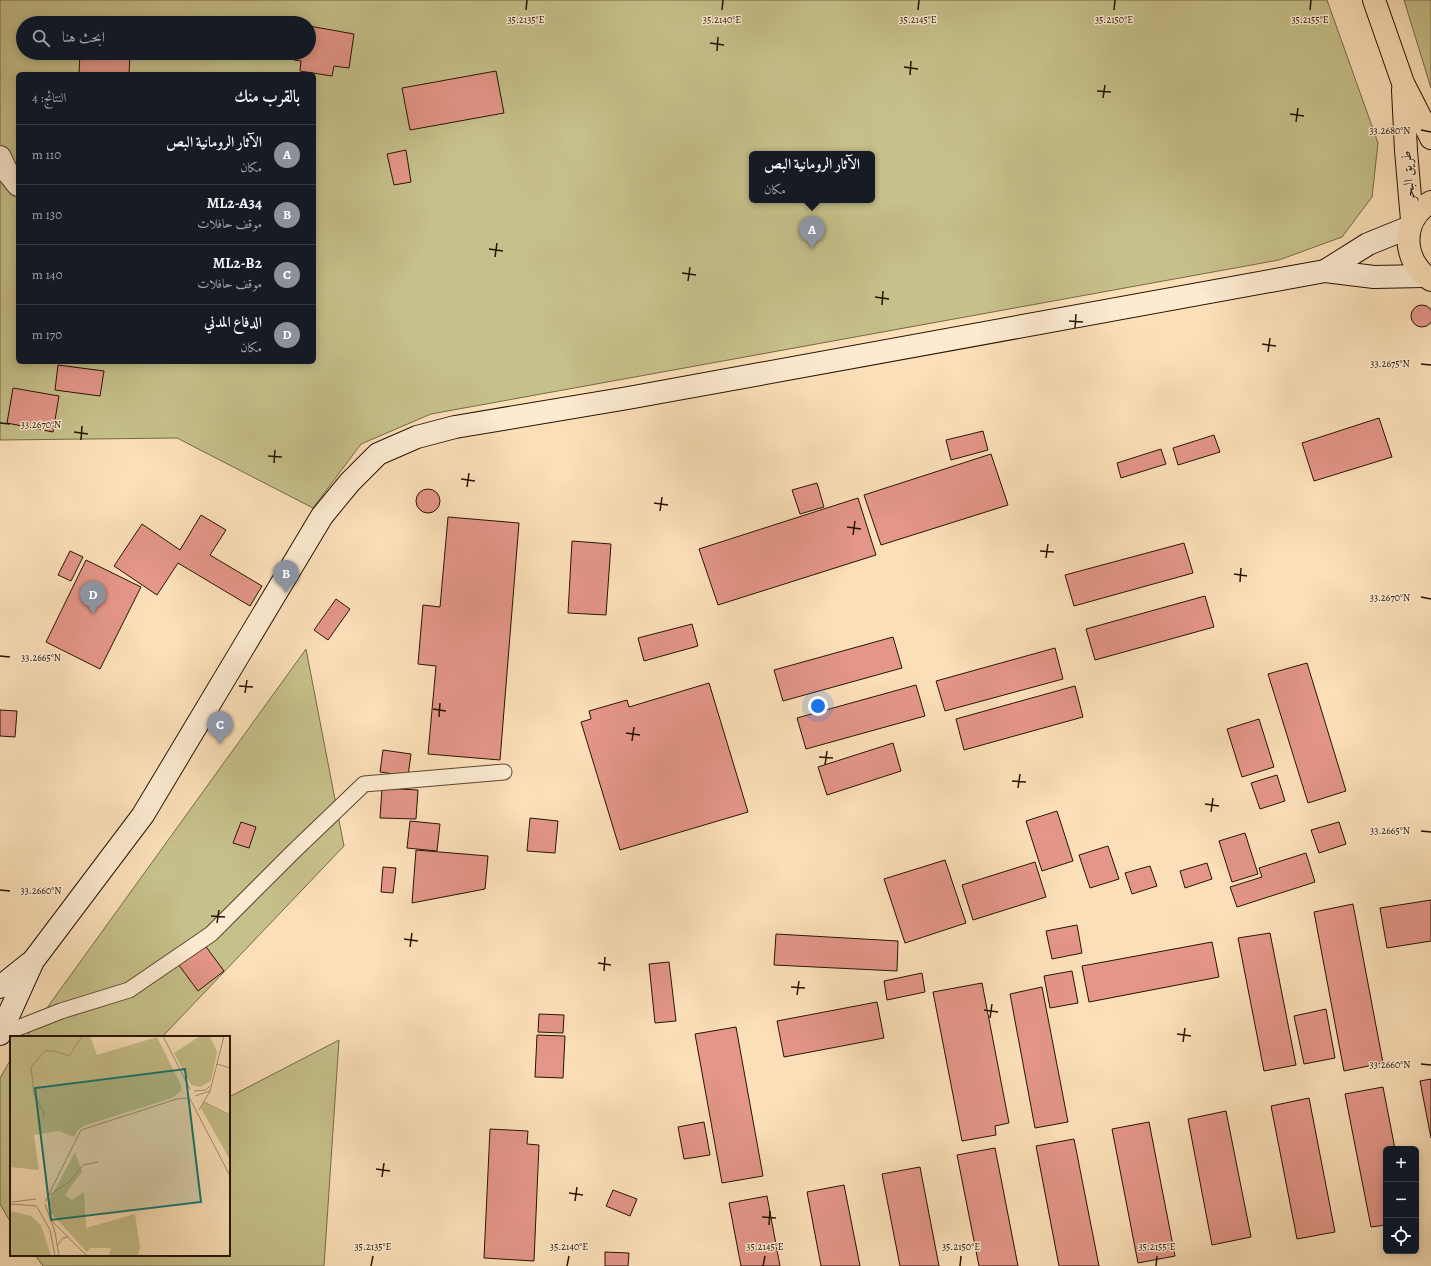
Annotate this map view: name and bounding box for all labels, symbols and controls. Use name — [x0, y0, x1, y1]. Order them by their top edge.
text: 35.2135°E — [507, 13, 545, 26]
text: 35.2140°E — [703, 13, 741, 26]
text: 35.2145°E — [899, 13, 937, 26]
text: 35.2150°E — [1095, 13, 1133, 26]
text: 35.2155°E — [1291, 13, 1329, 26]
search box — [16, 16, 316, 60]
icon: search — [30, 27, 52, 49]
text: ابحث هنا — [62, 27, 105, 47]
text: بالقرب منك — [234, 85, 300, 108]
text: النتائج: 4 — [32, 89, 66, 106]
text: 33.2680°N — [1369, 124, 1411, 137]
text: الآثار الرومانية البص — [166, 132, 262, 152]
text: 110 m — [32, 146, 61, 163]
text: A — [283, 146, 291, 163]
street label: طريق البحر — [1396, 150, 1420, 204]
popup — [749, 151, 875, 203]
text: الآثار الرومانية البص — [764, 154, 860, 174]
text: مكان — [240, 159, 262, 176]
text: مكان — [764, 181, 786, 198]
text: ML2-A34 — [207, 193, 262, 213]
text: 130 m — [32, 206, 62, 223]
text: B — [283, 206, 291, 223]
text: موقف حافلات — [197, 215, 262, 232]
pin: A — [799, 216, 825, 249]
text: ML2-B2 — [213, 253, 262, 273]
text: 140 m — [32, 266, 63, 283]
text: C — [283, 266, 291, 283]
text: موقف حافلات — [197, 275, 262, 292]
text: الدفاع المدني — [204, 312, 262, 332]
text: 170 m — [32, 326, 62, 343]
text: D — [282, 326, 292, 343]
text: مكان — [240, 339, 262, 356]
text: 33.2675°N — [1370, 357, 1410, 370]
text: 33.2670°N — [21, 418, 61, 431]
pin: B — [273, 560, 299, 593]
pin: D — [80, 581, 106, 614]
text: 33.2670°N — [1370, 591, 1410, 604]
text: 33.2665°N — [21, 651, 61, 664]
your location — [808, 696, 828, 716]
pin: C — [207, 711, 233, 744]
text: 33.2665°N — [1370, 824, 1410, 837]
text: 33.2660°N — [21, 884, 61, 897]
inset map — [10, 1036, 230, 1256]
text: 33.2660°N — [1370, 1058, 1410, 1071]
map controls — [1383, 1146, 1419, 1254]
button: + — [1383, 1146, 1419, 1182]
button: − — [1383, 1182, 1419, 1218]
button: locate — [1383, 1218, 1419, 1254]
text: 35.2135°E — [354, 1240, 392, 1253]
text: 35.2140°E — [550, 1240, 588, 1253]
text: 35.2145°E — [746, 1240, 784, 1253]
text: 35.2150°E — [942, 1240, 980, 1253]
text: 35.2155°E — [1138, 1240, 1176, 1253]

